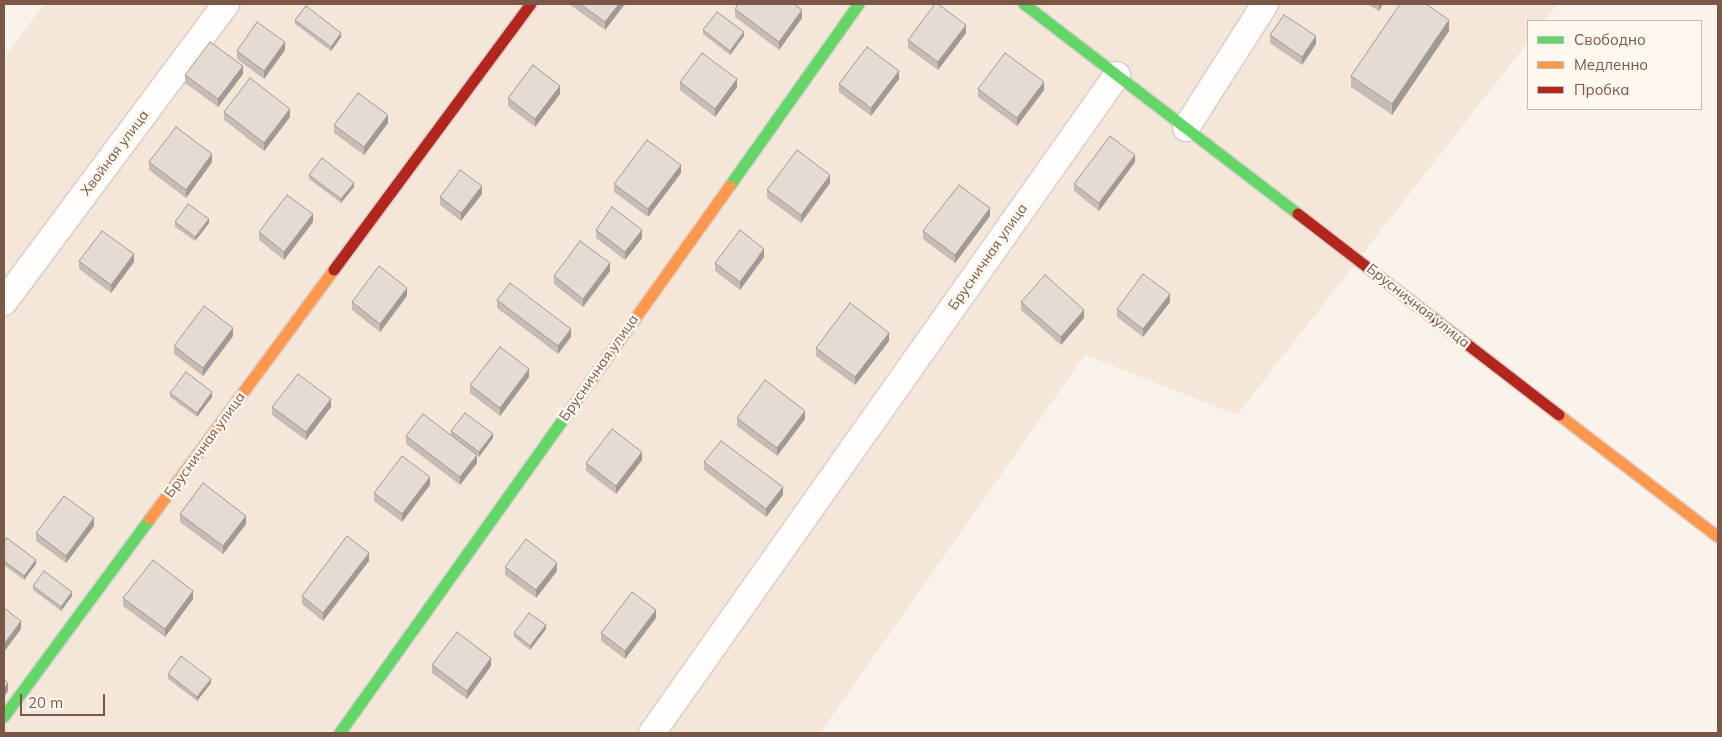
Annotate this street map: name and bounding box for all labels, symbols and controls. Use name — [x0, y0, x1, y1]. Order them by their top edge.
legend — [1527, 20, 1702, 110]
text: Свободно — [1574, 30, 1646, 49]
text: Медленно — [1574, 55, 1648, 74]
text: Пробка — [1574, 80, 1629, 99]
street label: Хвойная улица — [77, 107, 153, 199]
street label: Брусничная улица — [945, 201, 1031, 313]
street label: Брусничная улица — [1363, 261, 1473, 351]
street label: Брусничная улица — [556, 312, 642, 424]
street label: Брусничная улица — [161, 389, 249, 501]
scale bar — [22, 684, 108, 716]
text: 20 m — [28, 693, 63, 712]

